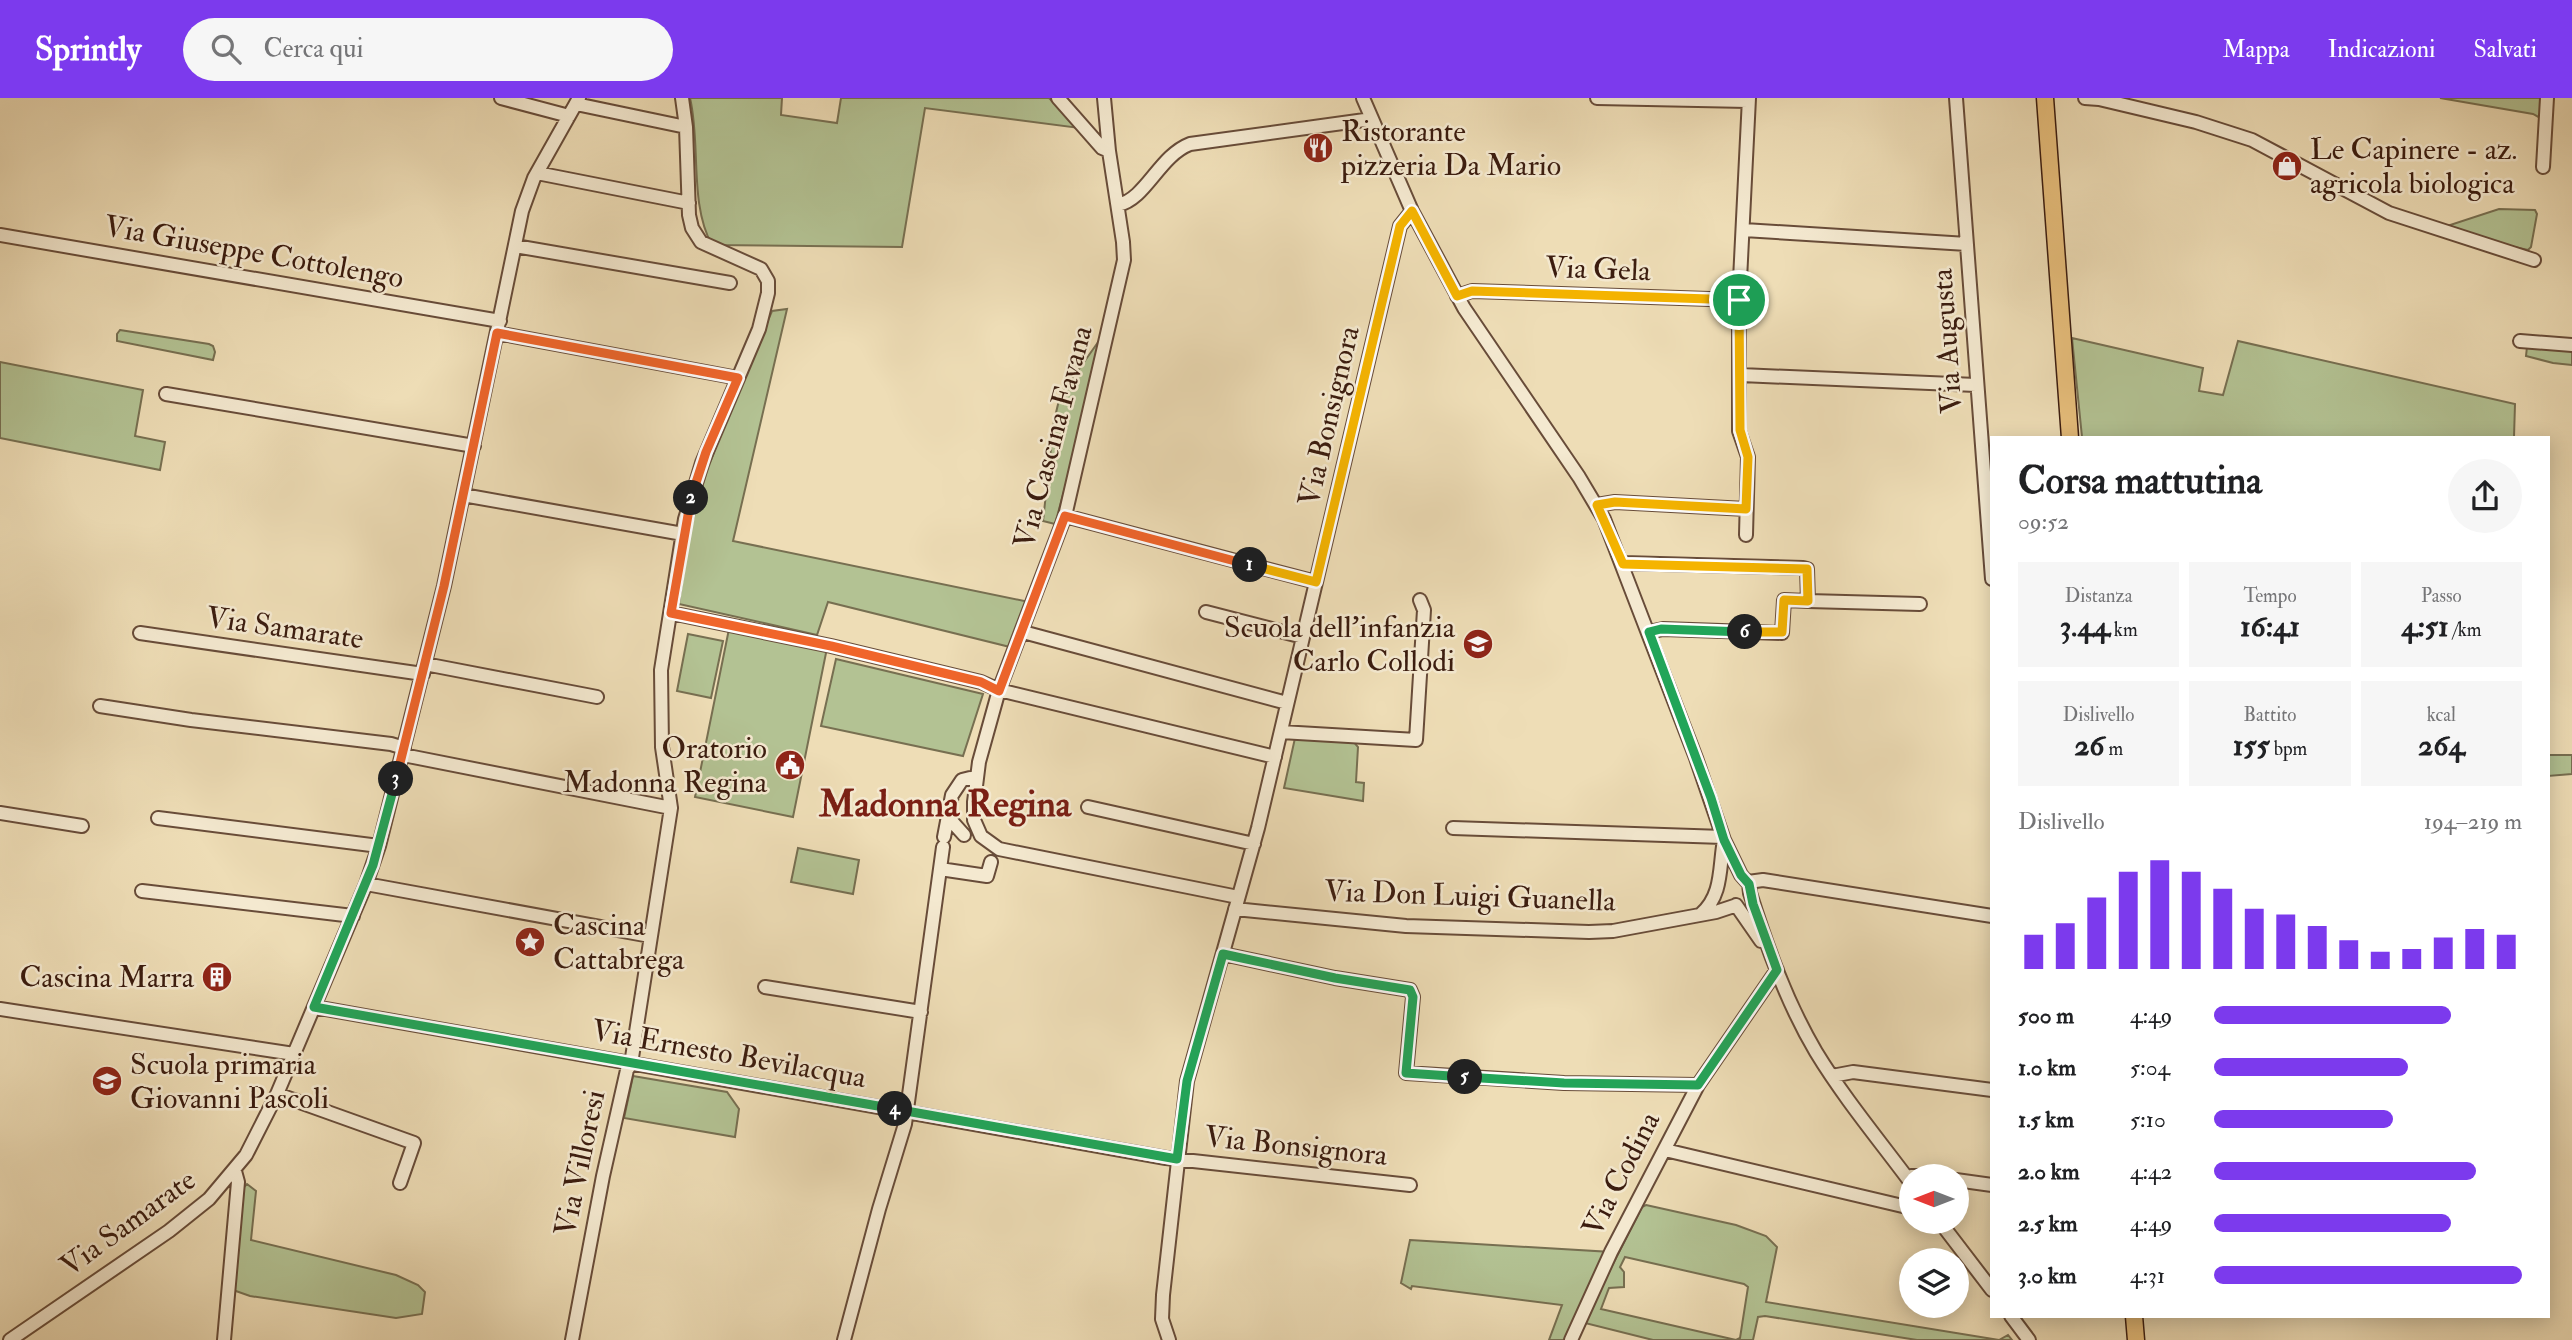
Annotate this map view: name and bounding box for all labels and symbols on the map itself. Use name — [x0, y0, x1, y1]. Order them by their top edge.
place label: Ristorante pizzeria Da Mario — [1340, 113, 1561, 184]
restaurant icon: Ristorante pizzeria Da Mario — [1301, 131, 1335, 165]
place label: Le Capinere - az. agricola biologica — [2310, 131, 2517, 202]
shop icon: Le Capinere - az. agricola biologica — [2270, 149, 2304, 183]
street label: Via Giuseppe Cottolengo — [101, 207, 407, 297]
street label: Via Gela — [1545, 249, 1652, 289]
street label: Via Augusta — [1923, 267, 1971, 415]
pin — [1709, 270, 1769, 330]
street label: Via Cascina Favana — [1005, 321, 1101, 552]
street label: Via Bonsignora — [1290, 322, 1368, 510]
pin: 2 — [674, 480, 708, 516]
pin: 1 — [1232, 547, 1268, 582]
street label: Via Samarate — [204, 599, 366, 657]
place label: Scuola dell'infanzia Carlo Collodi — [1224, 609, 1456, 680]
pin: 6 — [1728, 614, 1762, 650]
school or university icon: Scuola dell'infanzia Carlo Collodi — [1461, 627, 1495, 661]
place label: Oratorio Madonna Regina — [563, 730, 768, 801]
public building icon: Oratorio Madonna Regina — [773, 748, 807, 782]
pin: 3 — [378, 762, 414, 796]
district label: Madonna Regina — [818, 781, 1073, 828]
street label: Via Don Luigi Guanella — [1324, 872, 1617, 920]
place label: Cascina Cattabrega — [553, 907, 685, 978]
place icon: Cascina Cattabrega — [513, 925, 547, 959]
place label: Cascina Marra — [19, 959, 195, 996]
building icon: Cascina Marra — [200, 960, 234, 994]
street label: Via Ernesto Bevilacqua — [589, 1012, 870, 1096]
place label: Scuola primaria Giovanni Pascoli — [130, 1046, 329, 1117]
pin: 5 — [1448, 1060, 1482, 1094]
school or university icon: Scuola primaria Giovanni Pascoli — [90, 1064, 124, 1098]
street label: Via Villoresi — [546, 1087, 614, 1239]
pin: 4 — [878, 1091, 912, 1126]
street label: Via Codina — [1574, 1105, 1668, 1242]
street label: Via Bonsignora — [1203, 1118, 1390, 1174]
street label: Via Samarate — [53, 1162, 203, 1284]
north arrow — [1899, 1164, 1969, 1234]

